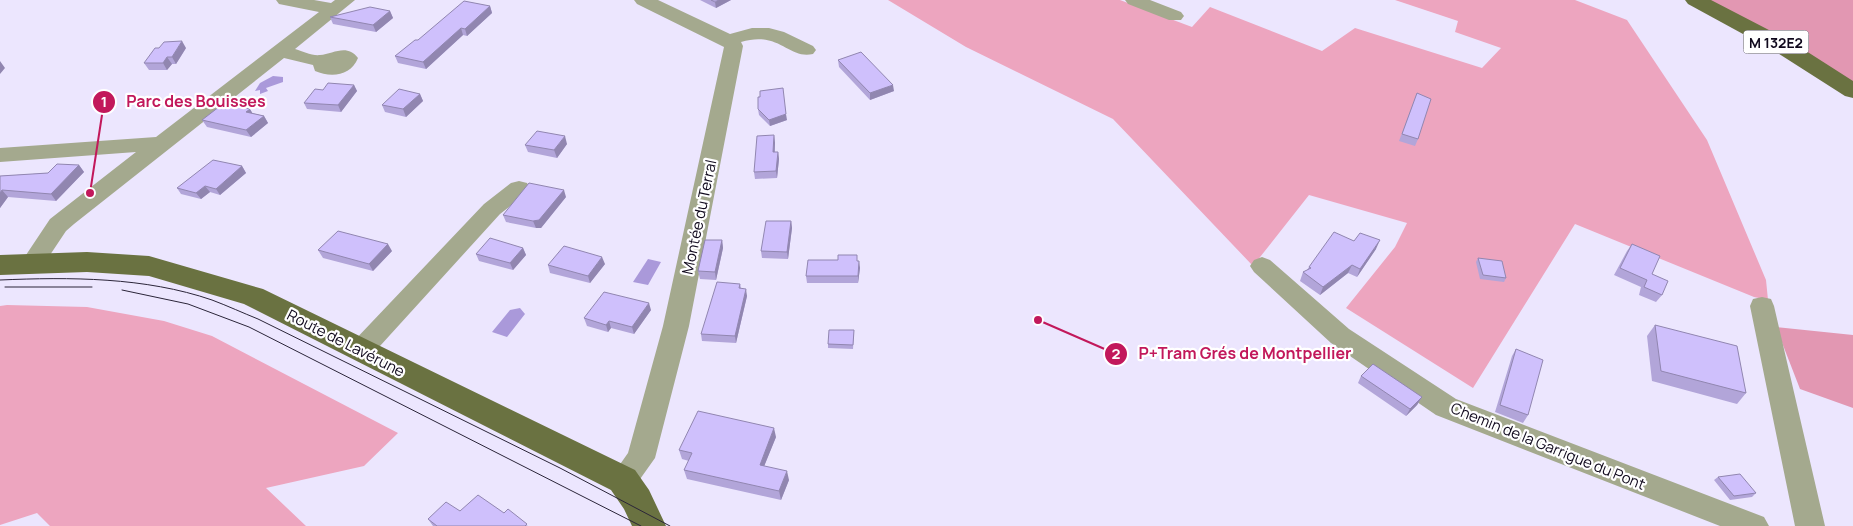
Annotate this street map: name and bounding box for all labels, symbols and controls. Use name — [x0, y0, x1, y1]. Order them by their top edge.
road number: M 132E2 — [1744, 31, 1808, 54]
callout: Parc des Bouisses — [91, 86, 275, 117]
text: Parc des Bouisses — [126, 90, 266, 112]
text: 1 — [101, 91, 107, 112]
street label: Montée du Terral — [677, 158, 721, 276]
street label: Route de Lavérune — [284, 304, 409, 382]
callout: P+Tram Grés de Montpellier — [1104, 338, 1362, 369]
text: P+Tram Grés de Montpellier — [1138, 342, 1352, 364]
text: 2 — [1112, 343, 1121, 364]
street label: Chemin de la Garrigue du Pont — [1448, 397, 1648, 495]

